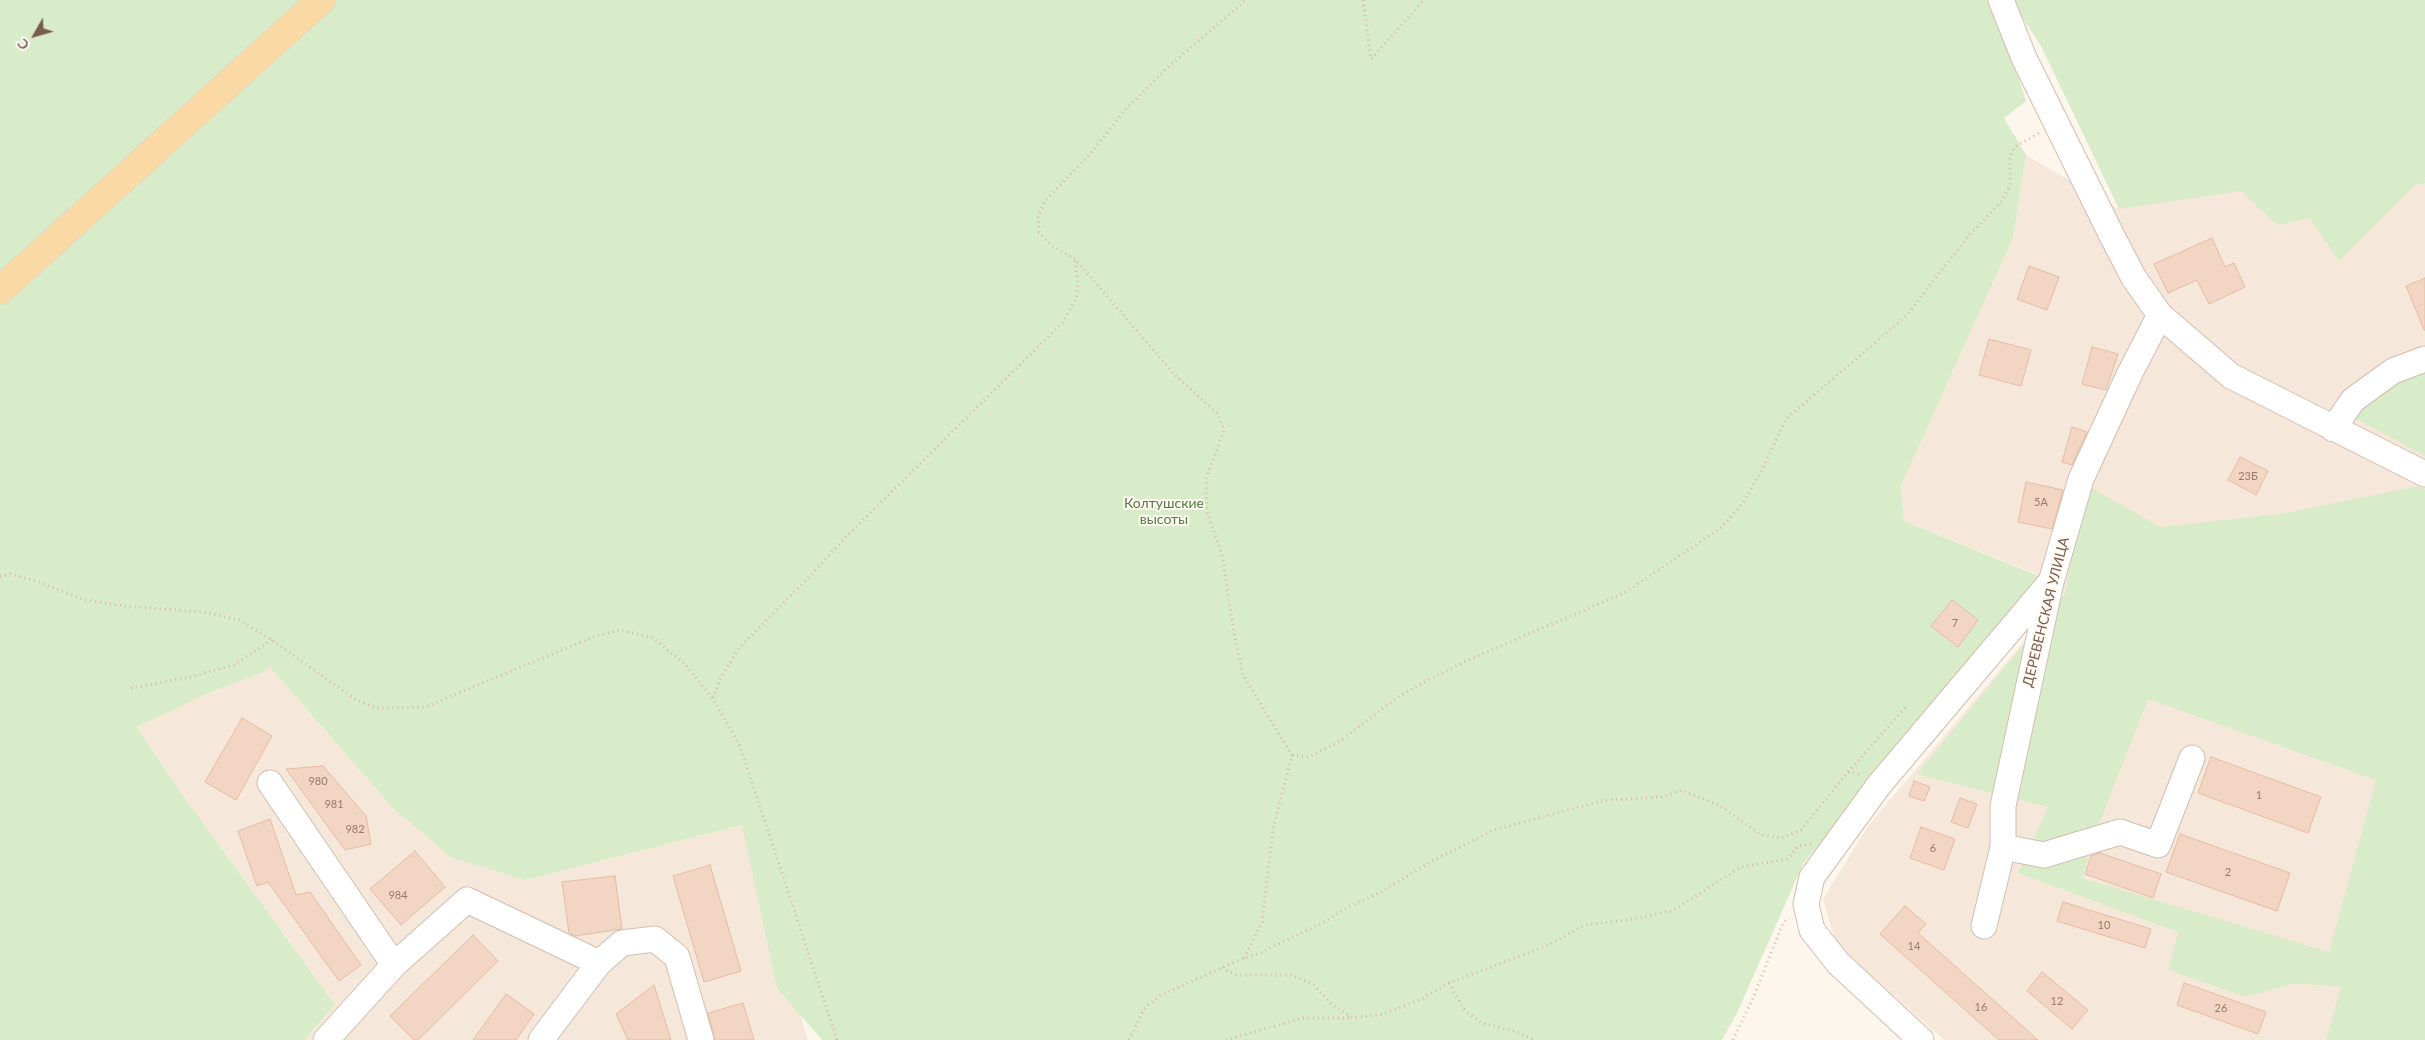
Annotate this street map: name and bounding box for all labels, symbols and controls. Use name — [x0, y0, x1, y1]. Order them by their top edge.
north arrow — [10, 10, 60, 60]
text: С — [13, 36, 32, 53]
house number: 23Б — [2238, 469, 2258, 483]
park label: Колтушские высоты — [1124, 495, 1204, 528]
house number: 5А — [2034, 495, 2048, 509]
street label: ДЕРЕВЕНСКАЯ УЛИЦА — [2019, 535, 2073, 689]
house number: 7 — [1952, 616, 1958, 630]
house number: 980 — [308, 774, 328, 788]
house number: 1 — [2256, 788, 2262, 802]
house number: 981 — [324, 797, 344, 811]
house number: 982 — [345, 822, 365, 836]
house number: 6 — [1930, 841, 1936, 855]
house number: 2 — [2225, 865, 2231, 879]
house number: 984 — [388, 888, 408, 902]
house number: 10 — [2098, 918, 2110, 932]
house number: 14 — [1908, 939, 1920, 953]
house number: 12 — [2051, 994, 2063, 1008]
house number: 16 — [1975, 1000, 1987, 1014]
house number: 26 — [2215, 1001, 2227, 1015]

